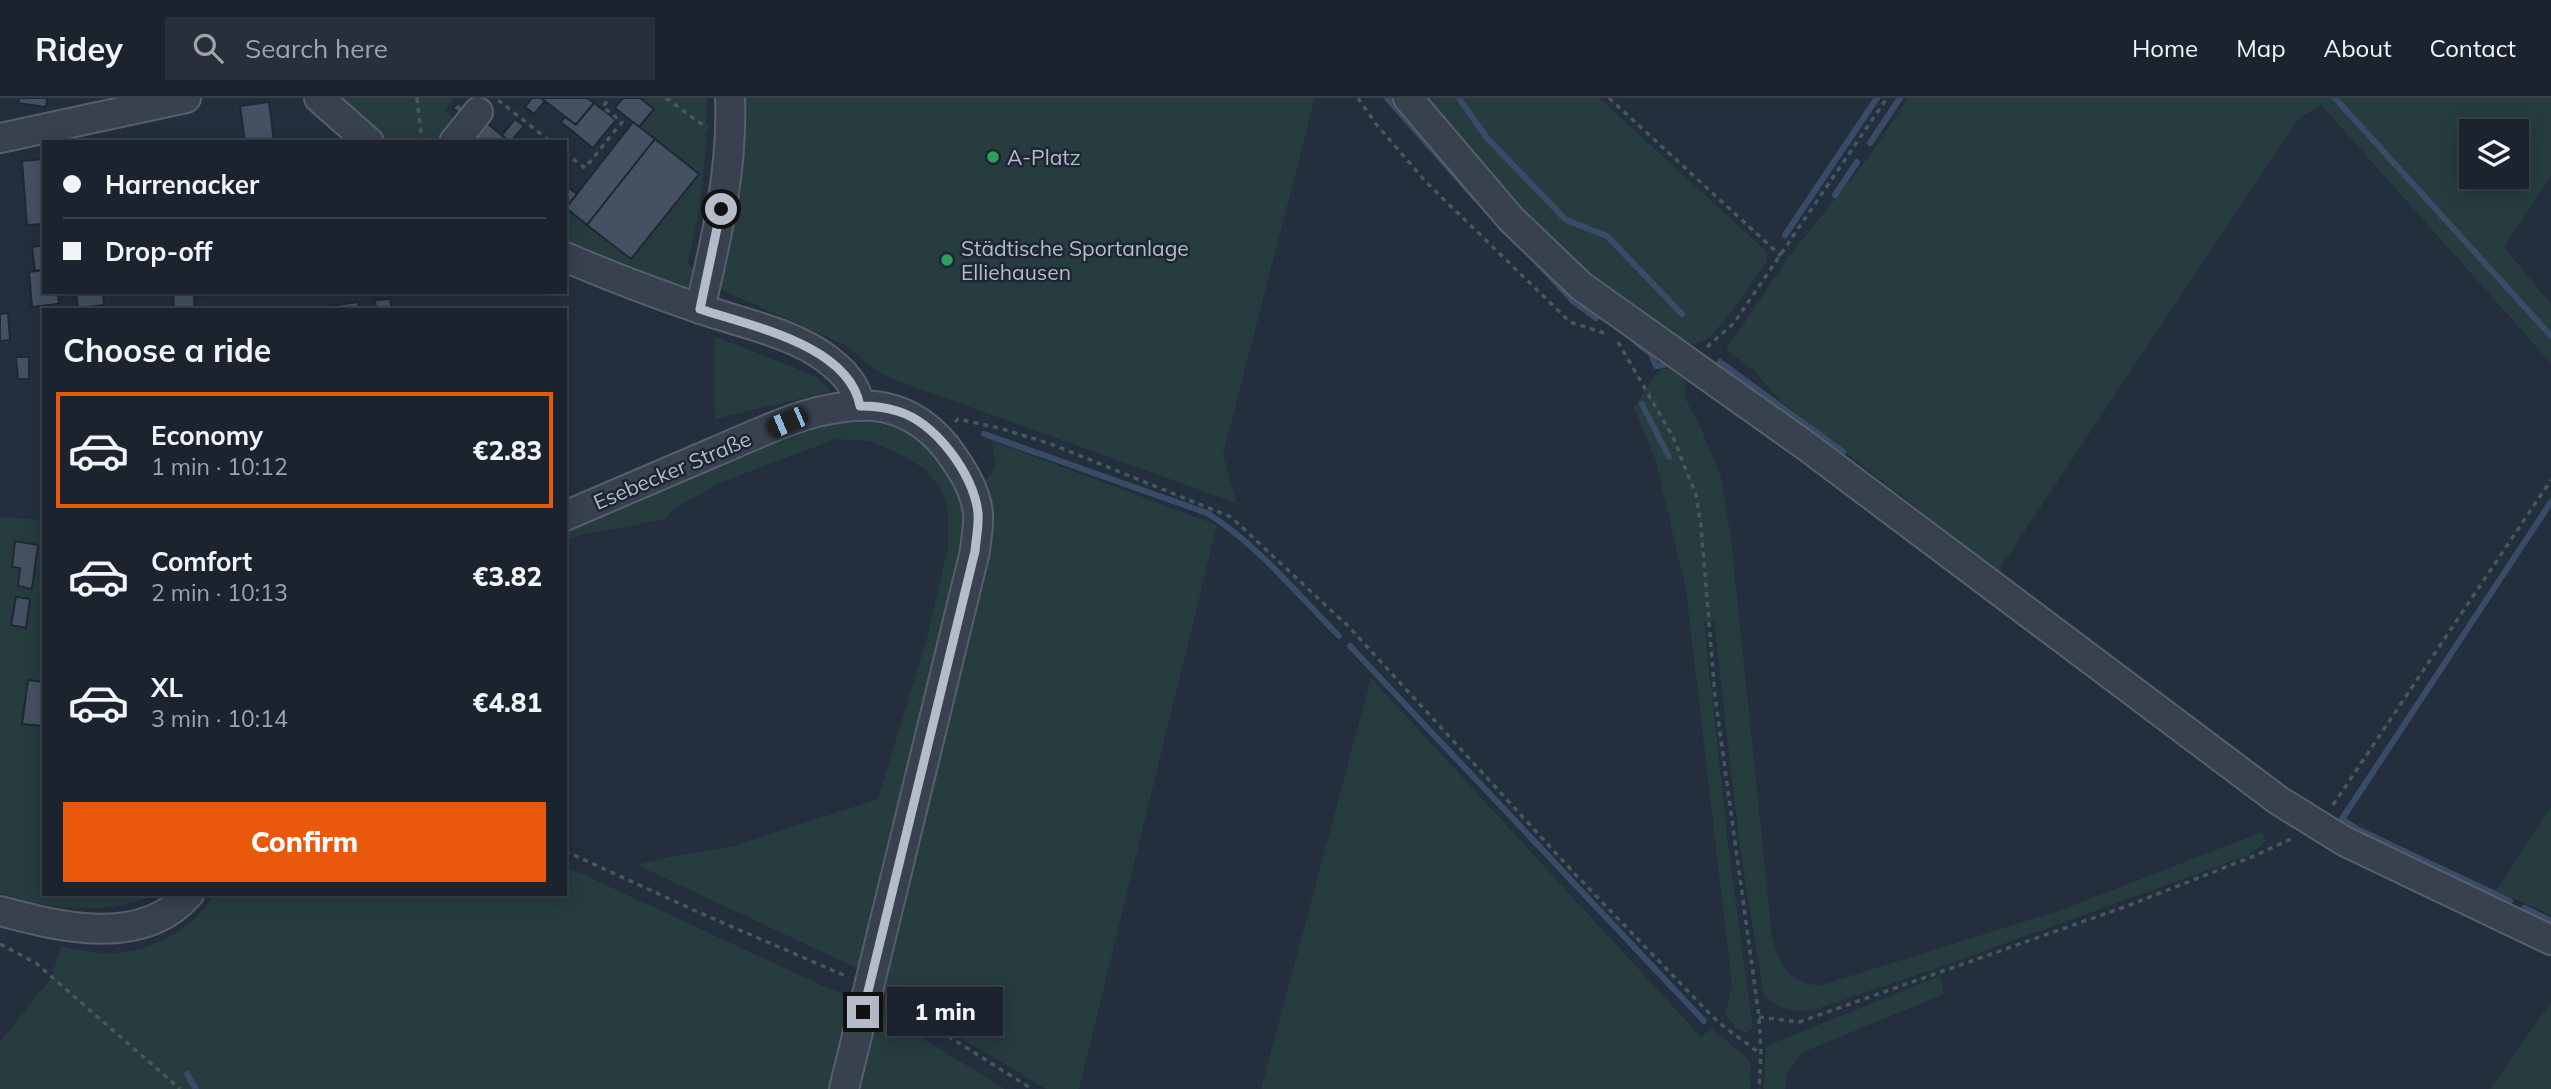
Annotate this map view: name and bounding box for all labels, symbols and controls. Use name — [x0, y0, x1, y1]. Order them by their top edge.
search box — [165, 17, 655, 80]
text: Ridey — [35, 28, 123, 69]
icon: search — [189, 29, 227, 67]
text: Search here — [245, 32, 388, 65]
text: Home — [2132, 33, 2198, 63]
text: Map — [2236, 33, 2286, 63]
text: About — [2324, 33, 2392, 63]
text: Contact — [2430, 33, 2516, 63]
map controls — [2459, 119, 2529, 189]
button: layers — [2459, 119, 2529, 189]
place label: A-Platz — [1007, 144, 1081, 170]
marker: A-Platz — [985, 149, 1001, 165]
text: Harrenacker — [105, 168, 259, 201]
route start — [705, 193, 737, 225]
text: Drop-off — [105, 235, 212, 268]
place label: Städtische Sportanlage Elliehausen — [961, 235, 1189, 285]
marker: Städtische Sportanlage Elliehausen — [939, 252, 955, 268]
text: Choose a ride — [63, 330, 271, 370]
car — [764, 404, 811, 440]
icon: car — [67, 419, 130, 482]
text: Economy — [151, 419, 263, 452]
street label: Esebecker Straße — [589, 425, 755, 515]
text: €2.83 — [473, 434, 542, 467]
text: 1 min · 10:12 — [151, 452, 288, 481]
icon: car — [67, 545, 130, 608]
text: Comfort — [151, 545, 252, 578]
text: €3.82 — [473, 560, 542, 593]
text: 2 min · 10:13 — [151, 578, 288, 607]
icon: car — [67, 671, 130, 734]
text: XL — [151, 671, 183, 704]
text: €4.81 — [473, 686, 542, 719]
text: 3 min · 10:14 — [151, 704, 288, 733]
button: Confirm — [63, 802, 546, 882]
callout: 1 min — [888, 988, 1003, 1037]
route end — [847, 996, 879, 1028]
text: 1 min — [914, 997, 976, 1026]

